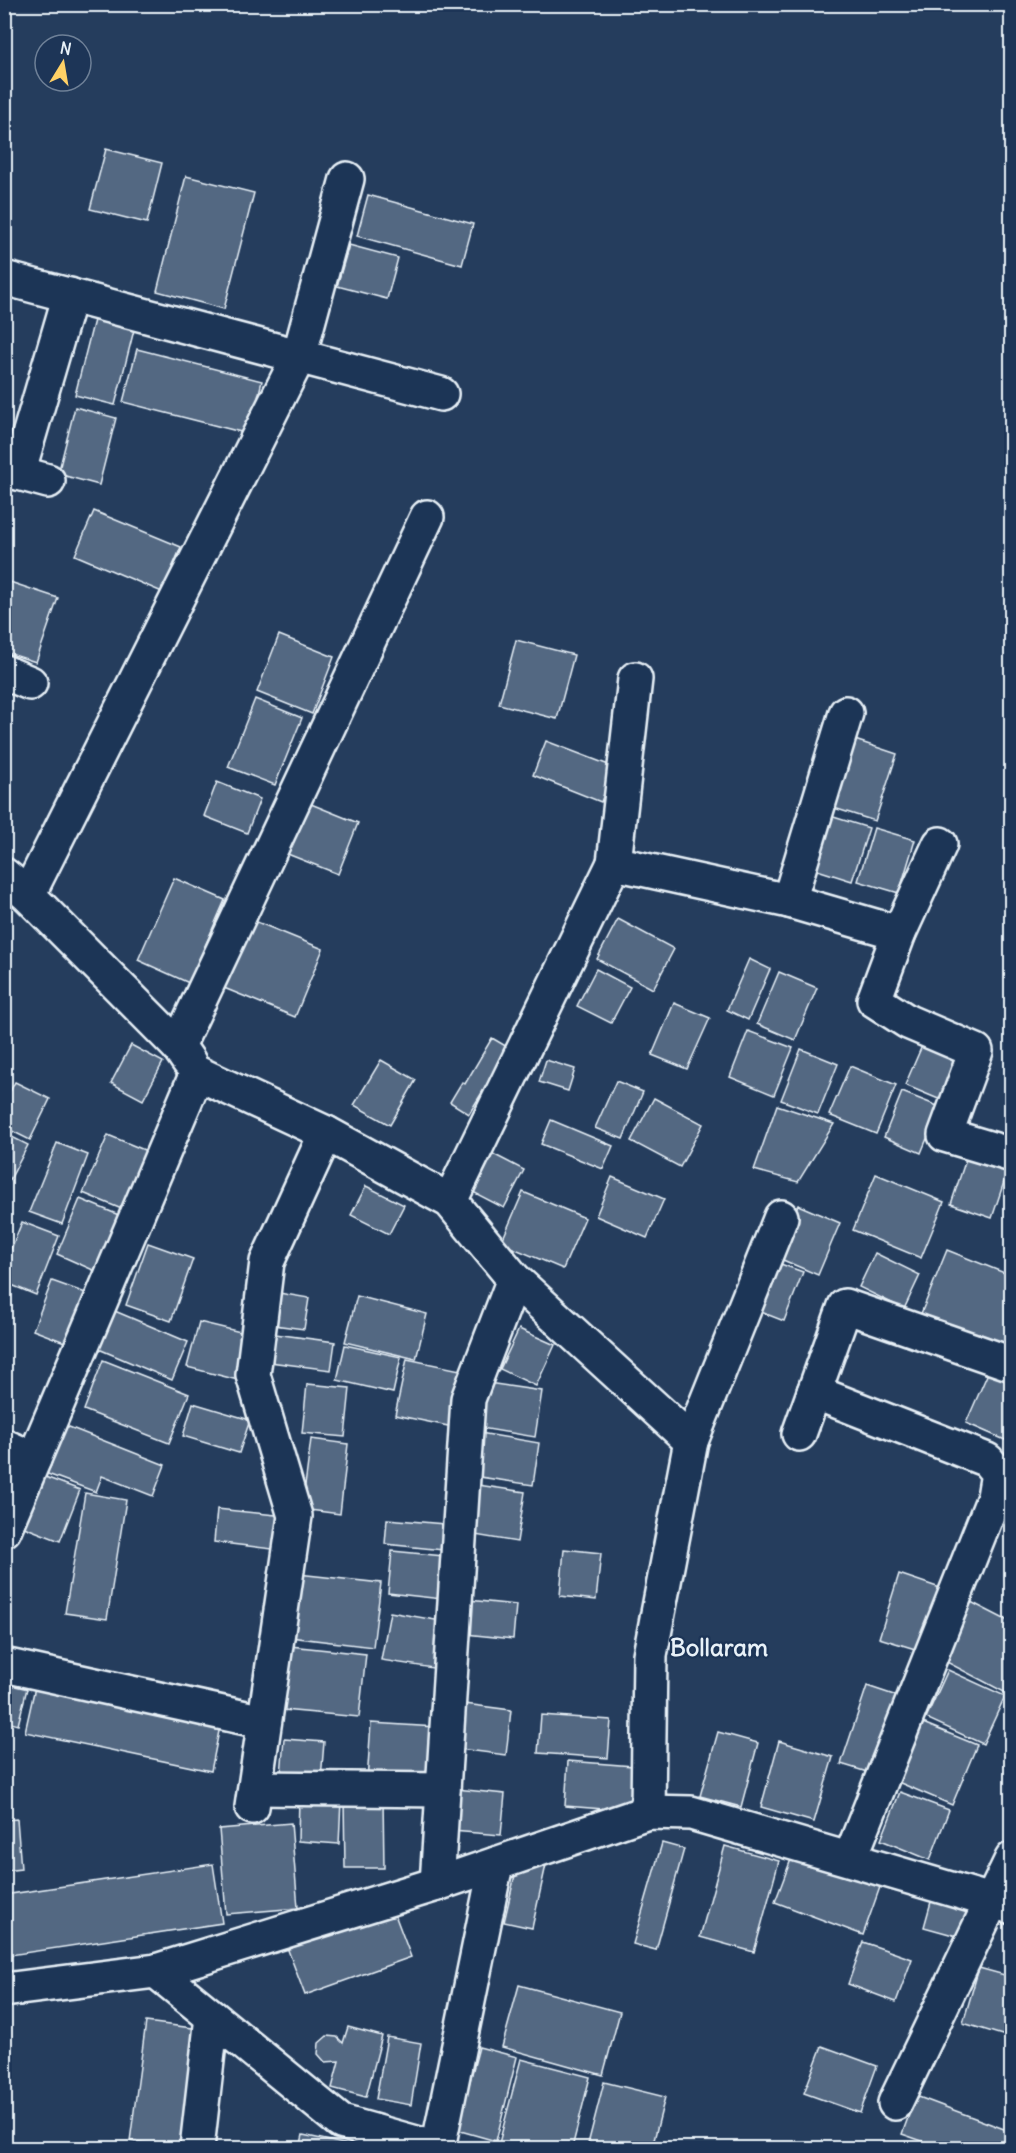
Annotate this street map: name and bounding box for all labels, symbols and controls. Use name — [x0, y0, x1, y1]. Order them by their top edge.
north arrow — [33, 33, 93, 93]
text: N — [59, 37, 73, 59]
district label: Bollaram — [670, 1632, 768, 1662]

